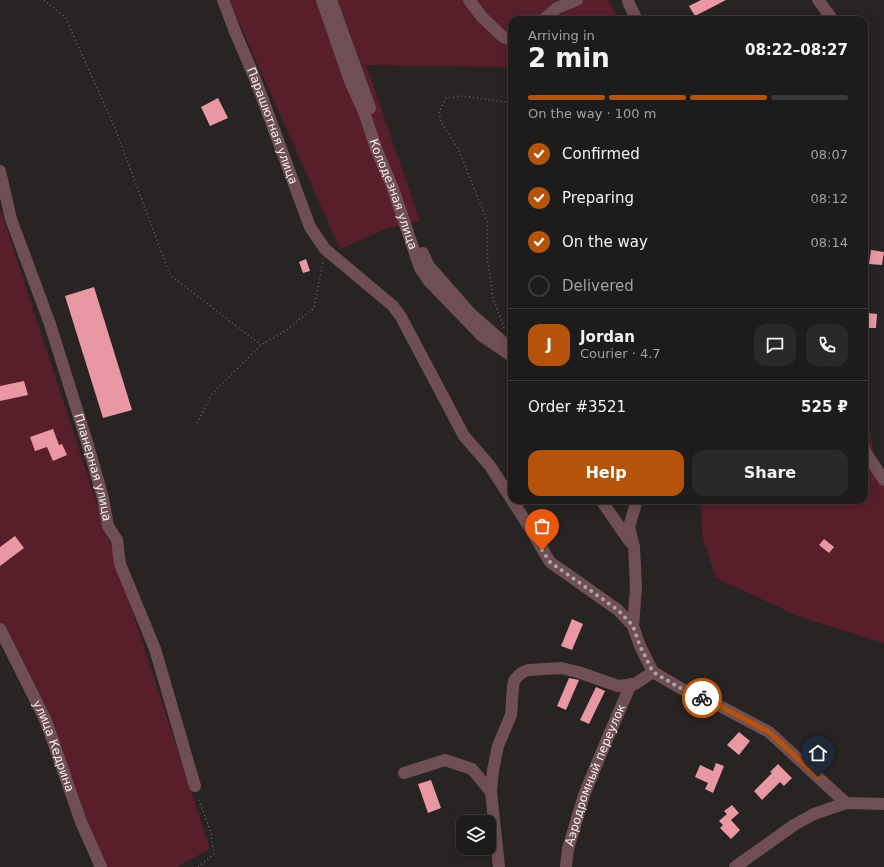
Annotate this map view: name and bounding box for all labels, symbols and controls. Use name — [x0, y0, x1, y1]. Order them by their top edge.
text: Arriving in — [528, 28, 595, 43]
text: 08:22–08:27 — [745, 41, 848, 59]
text: 2 min — [528, 43, 610, 73]
street label: Парашютная улица — [244, 65, 301, 186]
text: On the way · 100 m — [528, 106, 656, 121]
street label: Колодезная улица — [366, 137, 420, 251]
icon: check — [528, 143, 550, 165]
text: Confirmed — [562, 145, 640, 163]
text: 08:07 — [811, 147, 848, 162]
icon: check — [528, 187, 550, 209]
text: Preparing — [562, 189, 634, 207]
text: 08:12 — [811, 191, 848, 206]
icon: check — [528, 231, 550, 253]
text: On the way — [562, 233, 648, 251]
text: 08:14 — [811, 235, 848, 250]
text: Delivered — [562, 277, 634, 295]
button: chat — [754, 324, 796, 366]
button: phone — [806, 324, 848, 366]
text: Jordan — [580, 328, 635, 346]
text: J — [546, 336, 552, 354]
text: Courier · 4.7 — [580, 346, 661, 361]
text: Order #3521 — [528, 398, 626, 416]
text: 525 ₽ — [801, 398, 848, 416]
street label: Планерная улица — [71, 412, 114, 522]
button: Help — [528, 450, 684, 496]
button: Share — [692, 450, 848, 496]
pin — [525, 509, 559, 550]
icon: bag — [531, 515, 553, 537]
courier — [682, 678, 722, 718]
icon: bike — [691, 687, 713, 709]
street label: улица Кедрина — [30, 698, 77, 794]
street label: Аэродромный переулок — [562, 702, 628, 848]
pin — [801, 736, 835, 777]
icon: home — [807, 742, 829, 764]
map controls — [456, 815, 496, 855]
button: layers — [456, 815, 496, 855]

